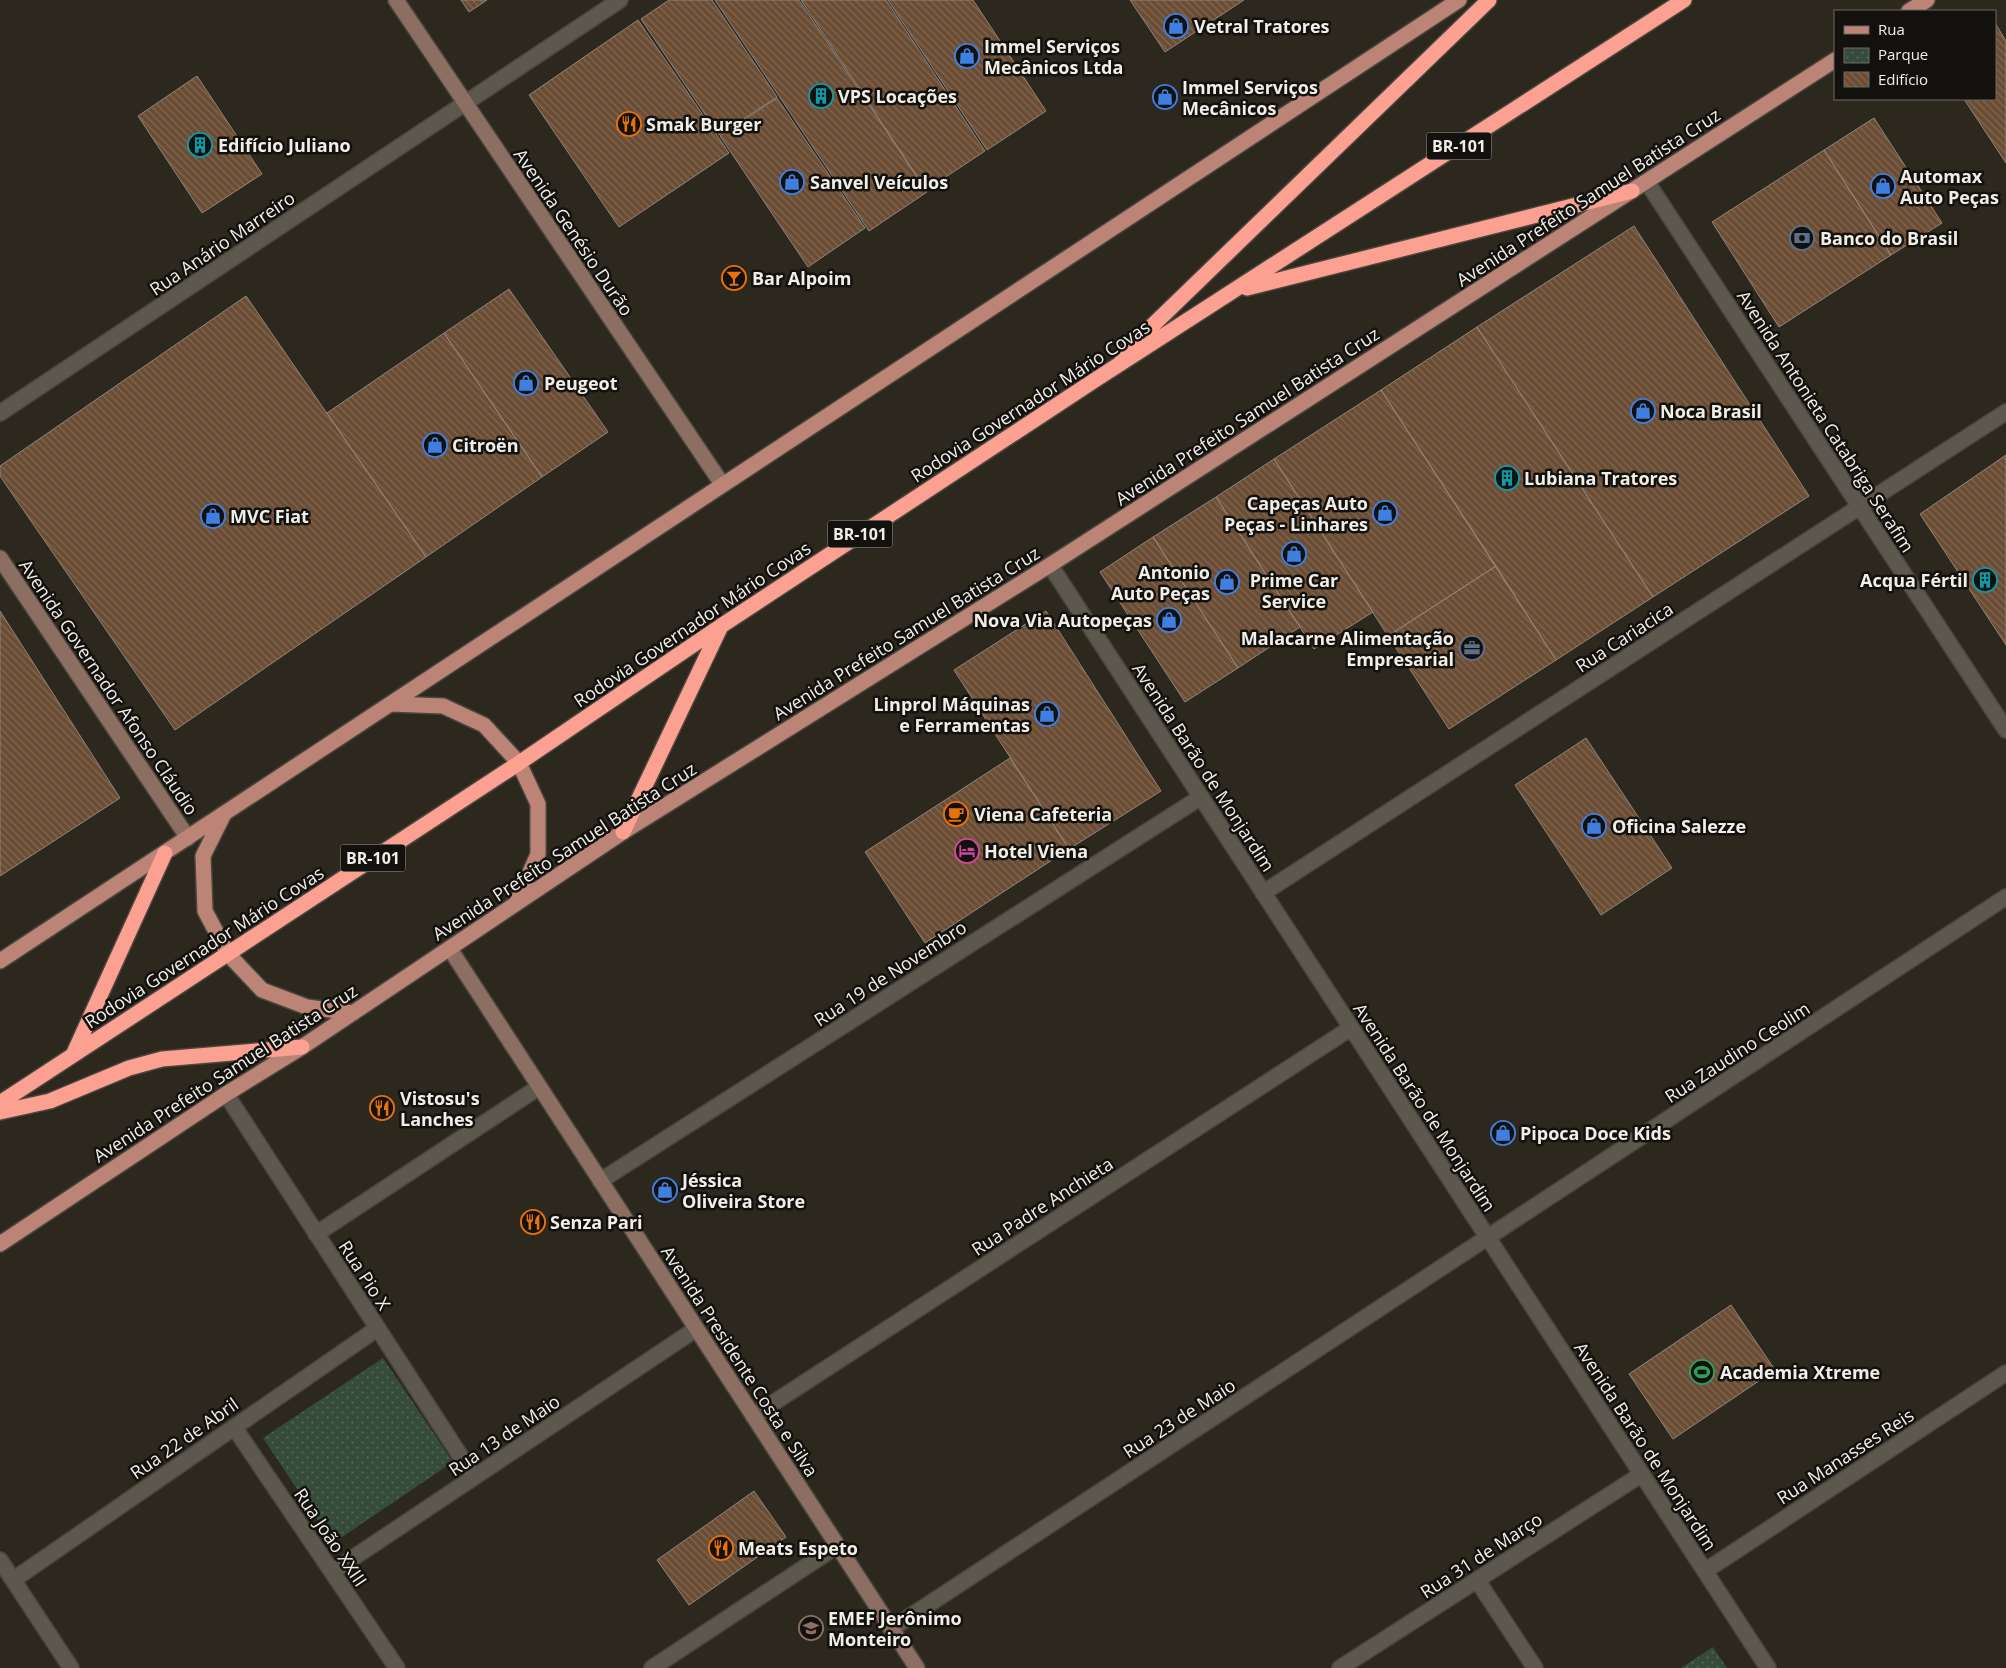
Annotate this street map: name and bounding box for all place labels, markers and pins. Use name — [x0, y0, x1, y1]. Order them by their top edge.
shop icon: Vetral Tratores — [1163, 13, 1189, 39]
place label: Vetral Tratores — [1194, 14, 1330, 38]
place label: Immel Serviços Mecânicos Ltda — [984, 34, 1123, 79]
shop icon: Immel Serviços Mecânicos Ltda — [954, 43, 980, 69]
place label: Immel Serviços Mecânicos — [1182, 75, 1318, 120]
building icon: VPS Locações — [808, 83, 834, 109]
place label: VPS Locações — [838, 84, 957, 108]
shop icon: Immel Serviços Mecânicos — [1152, 84, 1178, 110]
restaurant icon: Smak Burger — [616, 111, 642, 137]
place label: Smak Burger — [646, 112, 761, 136]
building icon: Edifício Juliano — [187, 132, 213, 158]
place label: Edifício Juliano — [218, 133, 351, 157]
place label: Automax Auto Peças — [1900, 164, 1999, 209]
shop icon: Sanvel Veículos — [779, 169, 805, 195]
place label: Sanvel Veículos — [810, 170, 948, 194]
shop icon: Automax Auto Peças — [1870, 173, 1896, 199]
bank icon: Banco do Brasil — [1789, 225, 1815, 251]
place label: Banco do Brasil — [1820, 226, 1958, 250]
bar icon: Bar Alpoim — [721, 265, 747, 291]
place label: Bar Alpoim — [752, 266, 851, 290]
shop icon: Peugeot — [513, 370, 539, 396]
place label: Peugeot — [544, 371, 618, 395]
shop icon: Noca Brasil — [1630, 398, 1656, 424]
place label: Noca Brasil — [1660, 399, 1762, 423]
shop icon: Citroën — [422, 432, 448, 458]
place label: Citroën — [452, 433, 519, 457]
building icon: Lubiana Tratores — [1494, 465, 1520, 491]
place label: Lubiana Tratores — [1524, 466, 1677, 490]
place label: Capeças Auto Peças - Linhares — [1224, 491, 1368, 536]
shop icon: Capeças Auto Peças - Linhares — [1372, 500, 1398, 526]
shop icon: MVC Fiat — [200, 503, 226, 529]
place label: MVC Fiat — [230, 504, 309, 528]
shop icon: Prime Car Service — [1281, 541, 1307, 567]
place label: Antonio Auto Peças — [1111, 560, 1210, 605]
building icon: Acqua Fértil — [1972, 567, 1998, 593]
place label: Prime Car Service — [1250, 568, 1338, 613]
place label: Acqua Fértil — [1860, 568, 1968, 592]
shop icon: Antonio Auto Peças — [1214, 569, 1240, 595]
shop icon: Nova Via Autopeças — [1156, 607, 1182, 633]
place label: Nova Via Autopeças — [973, 608, 1152, 632]
place label: Malacarne Alimentação Empresarial — [1241, 626, 1454, 671]
office icon: Malacarne Alimentação Empresarial — [1459, 635, 1485, 661]
place label: Linprol Máquinas e Ferramentas — [873, 692, 1030, 737]
shop icon: Linprol Máquinas e Ferramentas — [1034, 701, 1060, 727]
cafe icon: Viena Cafeteria — [943, 801, 969, 827]
place label: Viena Cafeteria — [974, 802, 1112, 826]
shop icon: Oficina Salezze — [1581, 813, 1607, 839]
place label: Oficina Salezze — [1612, 814, 1746, 838]
hotel icon: Hotel Viena — [954, 838, 980, 864]
place label: Hotel Viena — [984, 839, 1088, 863]
place label: Vistosu's Lanches — [400, 1086, 480, 1131]
restaurant icon: Vistosu's Lanches — [369, 1095, 395, 1121]
shop icon: Pipoca Doce Kids — [1490, 1120, 1516, 1146]
place label: Pipoca Doce Kids — [1520, 1121, 1671, 1145]
place label: Jéssica Oliveira Store — [680, 1168, 805, 1213]
shop icon: Jéssica Oliveira Store — [652, 1177, 678, 1203]
restaurant icon: Senza Pari — [520, 1209, 546, 1235]
place label: Senza Pari — [550, 1210, 643, 1234]
sports icon: Academia Xtreme — [1689, 1359, 1715, 1385]
place label: Academia Xtreme — [1720, 1360, 1880, 1384]
restaurant icon: Meats Espeto — [708, 1535, 734, 1561]
place label: Meats Espeto — [738, 1536, 858, 1560]
place label: EMEF Jerônimo Monteiro — [828, 1606, 962, 1651]
school or university icon: EMEF Jerônimo Monteiro — [798, 1615, 824, 1641]

